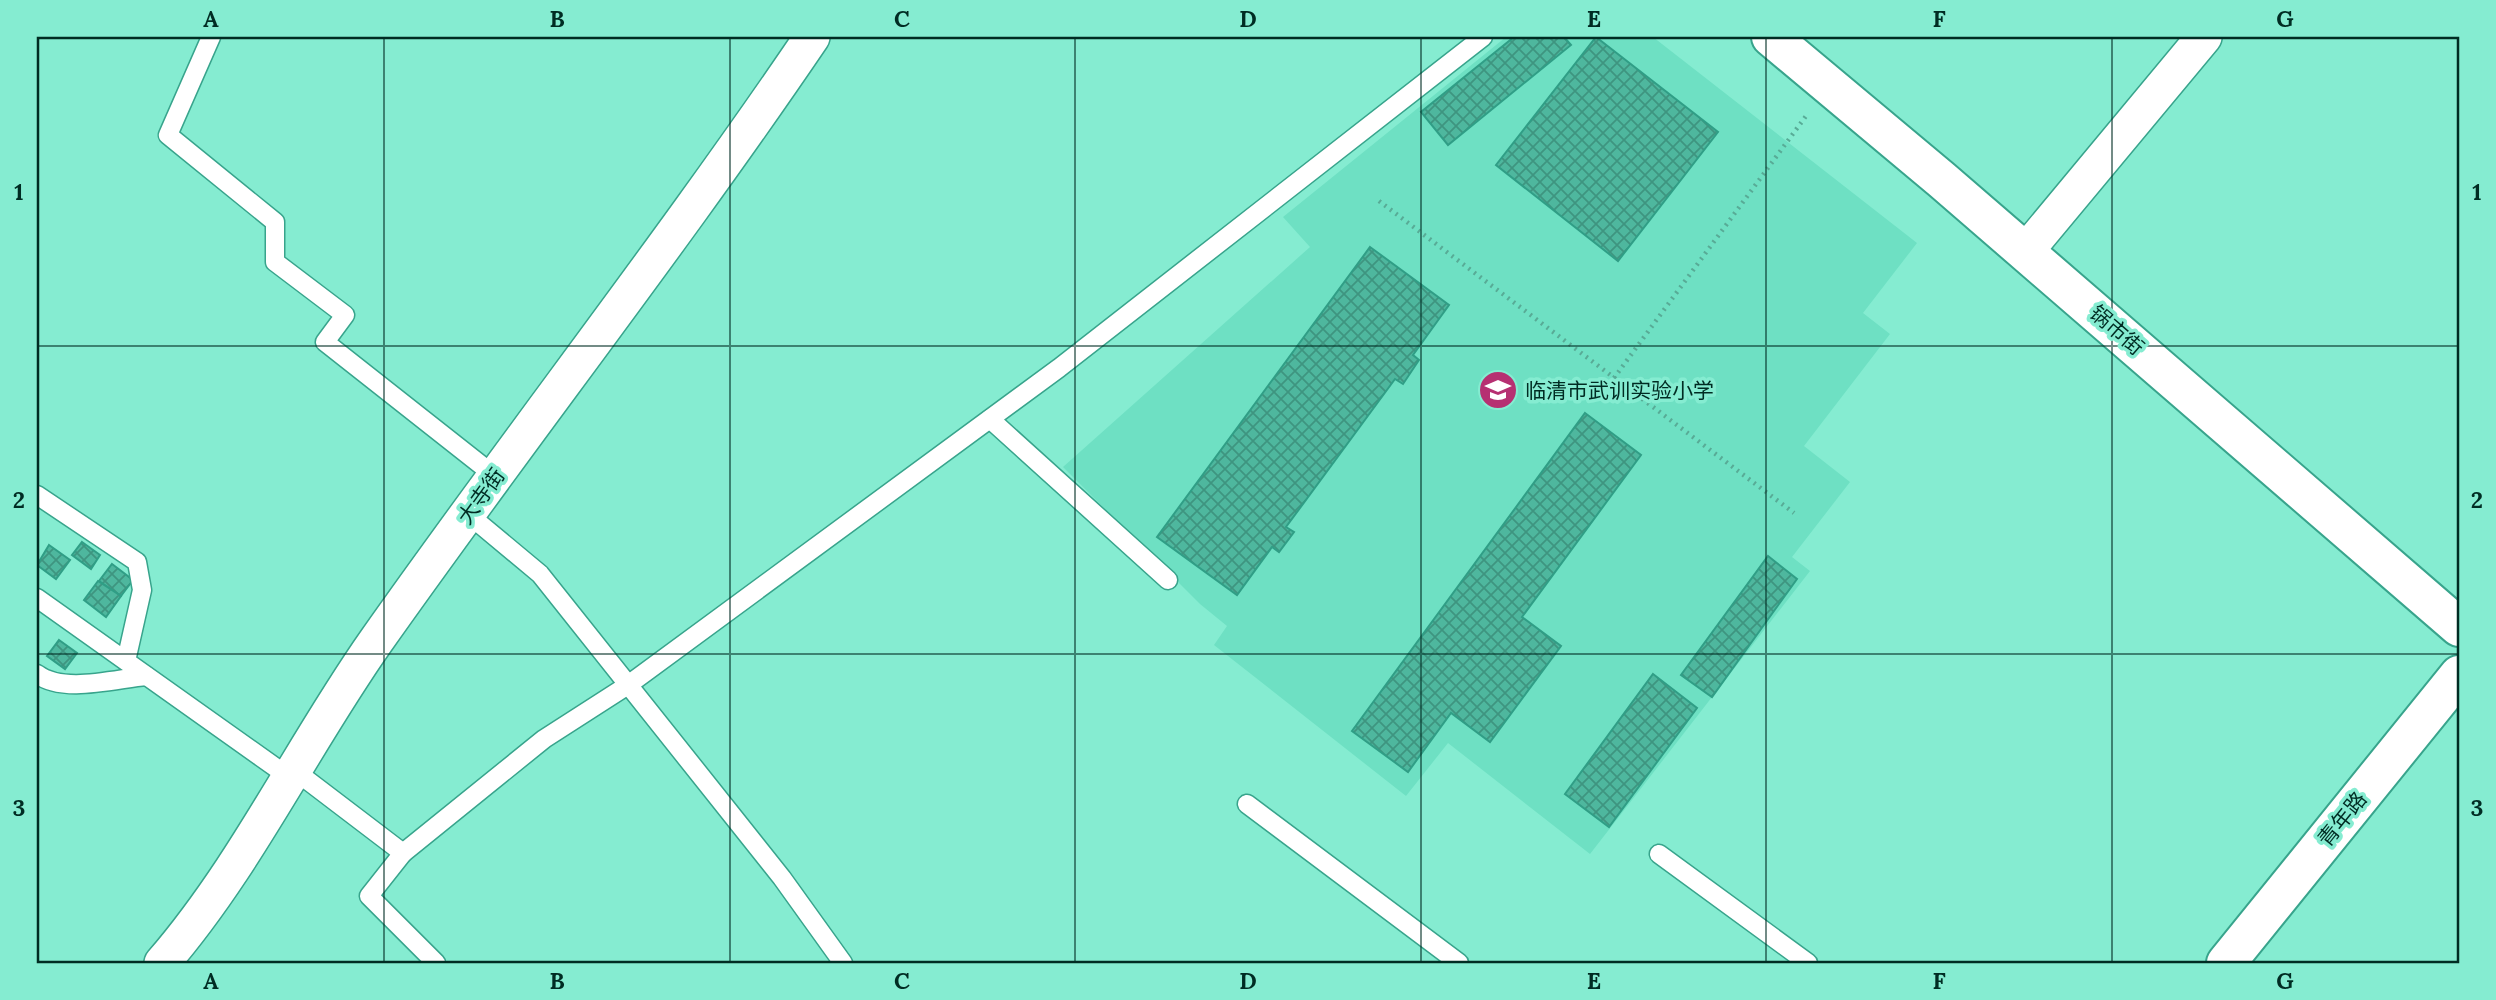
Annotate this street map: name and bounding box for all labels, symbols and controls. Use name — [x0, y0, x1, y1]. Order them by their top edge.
text: A — [203, 4, 219, 33]
text: B — [549, 4, 565, 33]
text: C — [894, 4, 910, 33]
text: D — [1239, 4, 1257, 33]
text: E — [1587, 4, 1601, 33]
text: F — [1932, 4, 1946, 33]
text: G — [2276, 4, 2294, 33]
text: 1 — [14, 177, 24, 206]
text: 1 — [2472, 177, 2482, 206]
street label: 锅市街 — [2084, 299, 2150, 361]
school or university icon: 临清市武训实验小学 — [1477, 369, 1519, 411]
place label: 临清市武训实验小学 — [1525, 377, 1714, 404]
street label: 大寺街 — [452, 463, 510, 529]
text: 2 — [13, 485, 25, 514]
text: 2 — [2471, 485, 2483, 514]
street label: 青年路 — [2312, 786, 2372, 852]
text: 3 — [13, 793, 25, 822]
text: 3 — [2471, 793, 2483, 822]
text: A — [203, 966, 219, 995]
text: B — [549, 966, 565, 995]
text: C — [894, 966, 910, 995]
text: D — [1239, 966, 1257, 995]
text: E — [1587, 966, 1601, 995]
text: F — [1932, 966, 1946, 995]
text: G — [2276, 966, 2294, 995]

